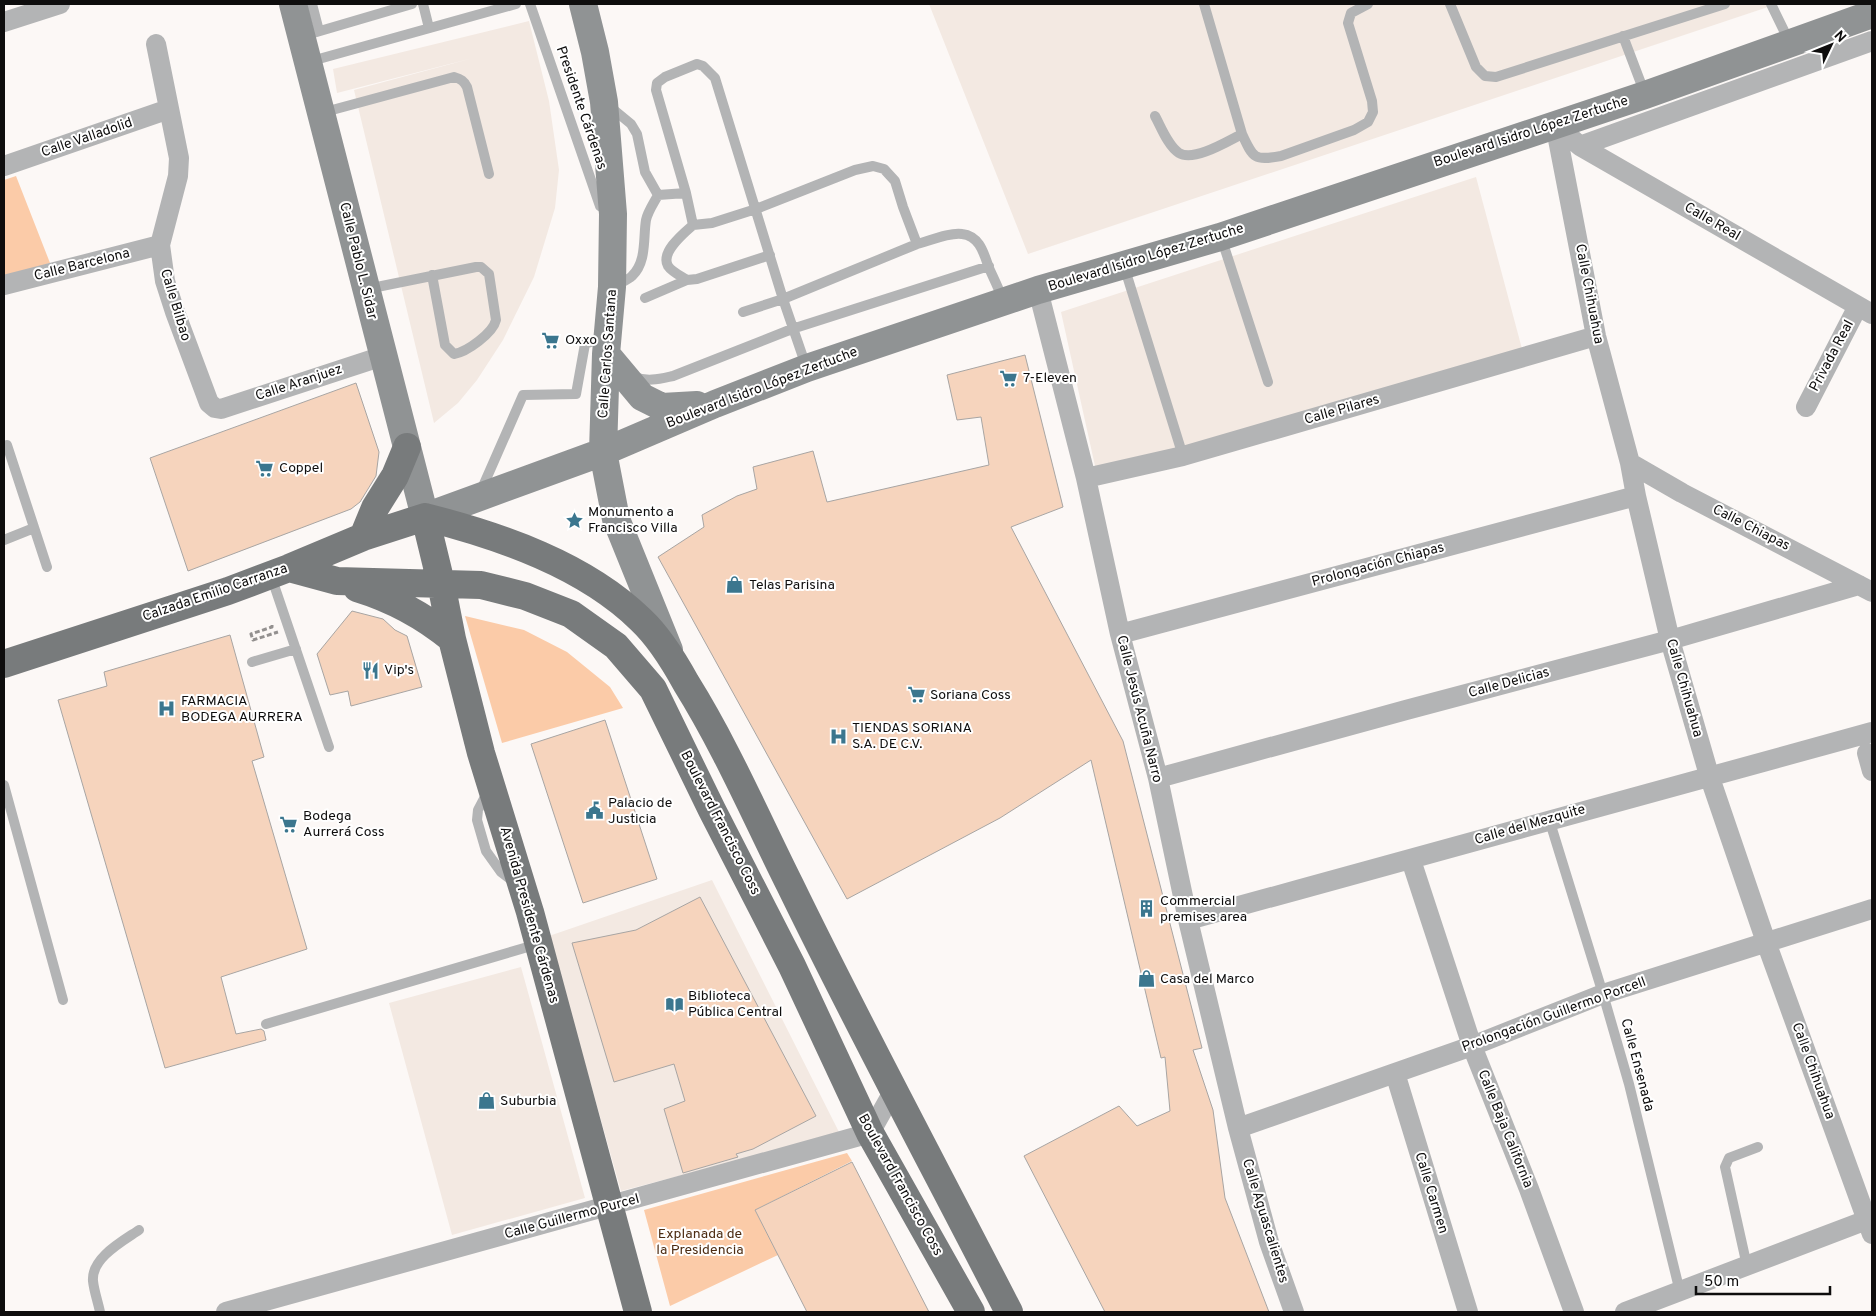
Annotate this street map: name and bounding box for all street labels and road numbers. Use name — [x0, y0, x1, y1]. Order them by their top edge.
street label: Presidente Cárdenas — [552, 44, 610, 172]
street label: Boulevard Isidro López Zertuche — [1432, 92, 1630, 172]
street label: Calle Valladolid — [39, 114, 135, 162]
street label: Calle Real — [1681, 199, 1743, 245]
street label: Calle Pablo L. Sidar — [335, 201, 381, 322]
street label: Boulevard Isidro López Zertuche — [1046, 220, 1246, 296]
street label: Calle Chihuahua — [1571, 243, 1607, 345]
street label: Calle Barcelona — [32, 245, 132, 285]
street label: Calle Bilbao — [156, 267, 194, 343]
street label: Calle Carlos Santana — [595, 289, 621, 419]
street label: Privada Real — [1806, 317, 1858, 395]
street label: Boulevard Isidro López Zertuche — [664, 344, 860, 432]
street label: Calle Aranjuez — [253, 361, 345, 405]
street label: Calle Pilares — [1303, 391, 1381, 429]
street label: Calle Chiapas — [1709, 501, 1793, 555]
street label: Prolongación Chiapas — [1310, 539, 1446, 591]
street label: Calzada Emilio Carranza — [140, 560, 290, 626]
street label: Calle Jesús Acuña Narro — [1112, 634, 1166, 785]
street label: Calle Chihuahua — [1662, 637, 1706, 739]
street label: Calle Delicias — [1467, 664, 1551, 702]
street label: Boulevard Francisco Coss — [676, 748, 764, 898]
street label: Calle del Mezquite — [1473, 801, 1587, 849]
street label: Avenida Presidente Cárdenas — [496, 825, 562, 1005]
street label: Prolongación Guillermo Porcell — [1460, 974, 1648, 1056]
street label: Calle Ensenada — [1616, 1017, 1658, 1113]
street label: Calle Chihuahua — [1788, 1020, 1838, 1122]
street label: Calle Baja California — [1474, 1068, 1536, 1190]
street label: Boulevard Francisco Coss — [854, 1111, 946, 1259]
street label: Calle Carmen — [1411, 1150, 1451, 1236]
street label: Calle Aguascalientes — [1238, 1157, 1292, 1285]
street label: Calle Guillermo Purcel — [503, 1191, 641, 1243]

